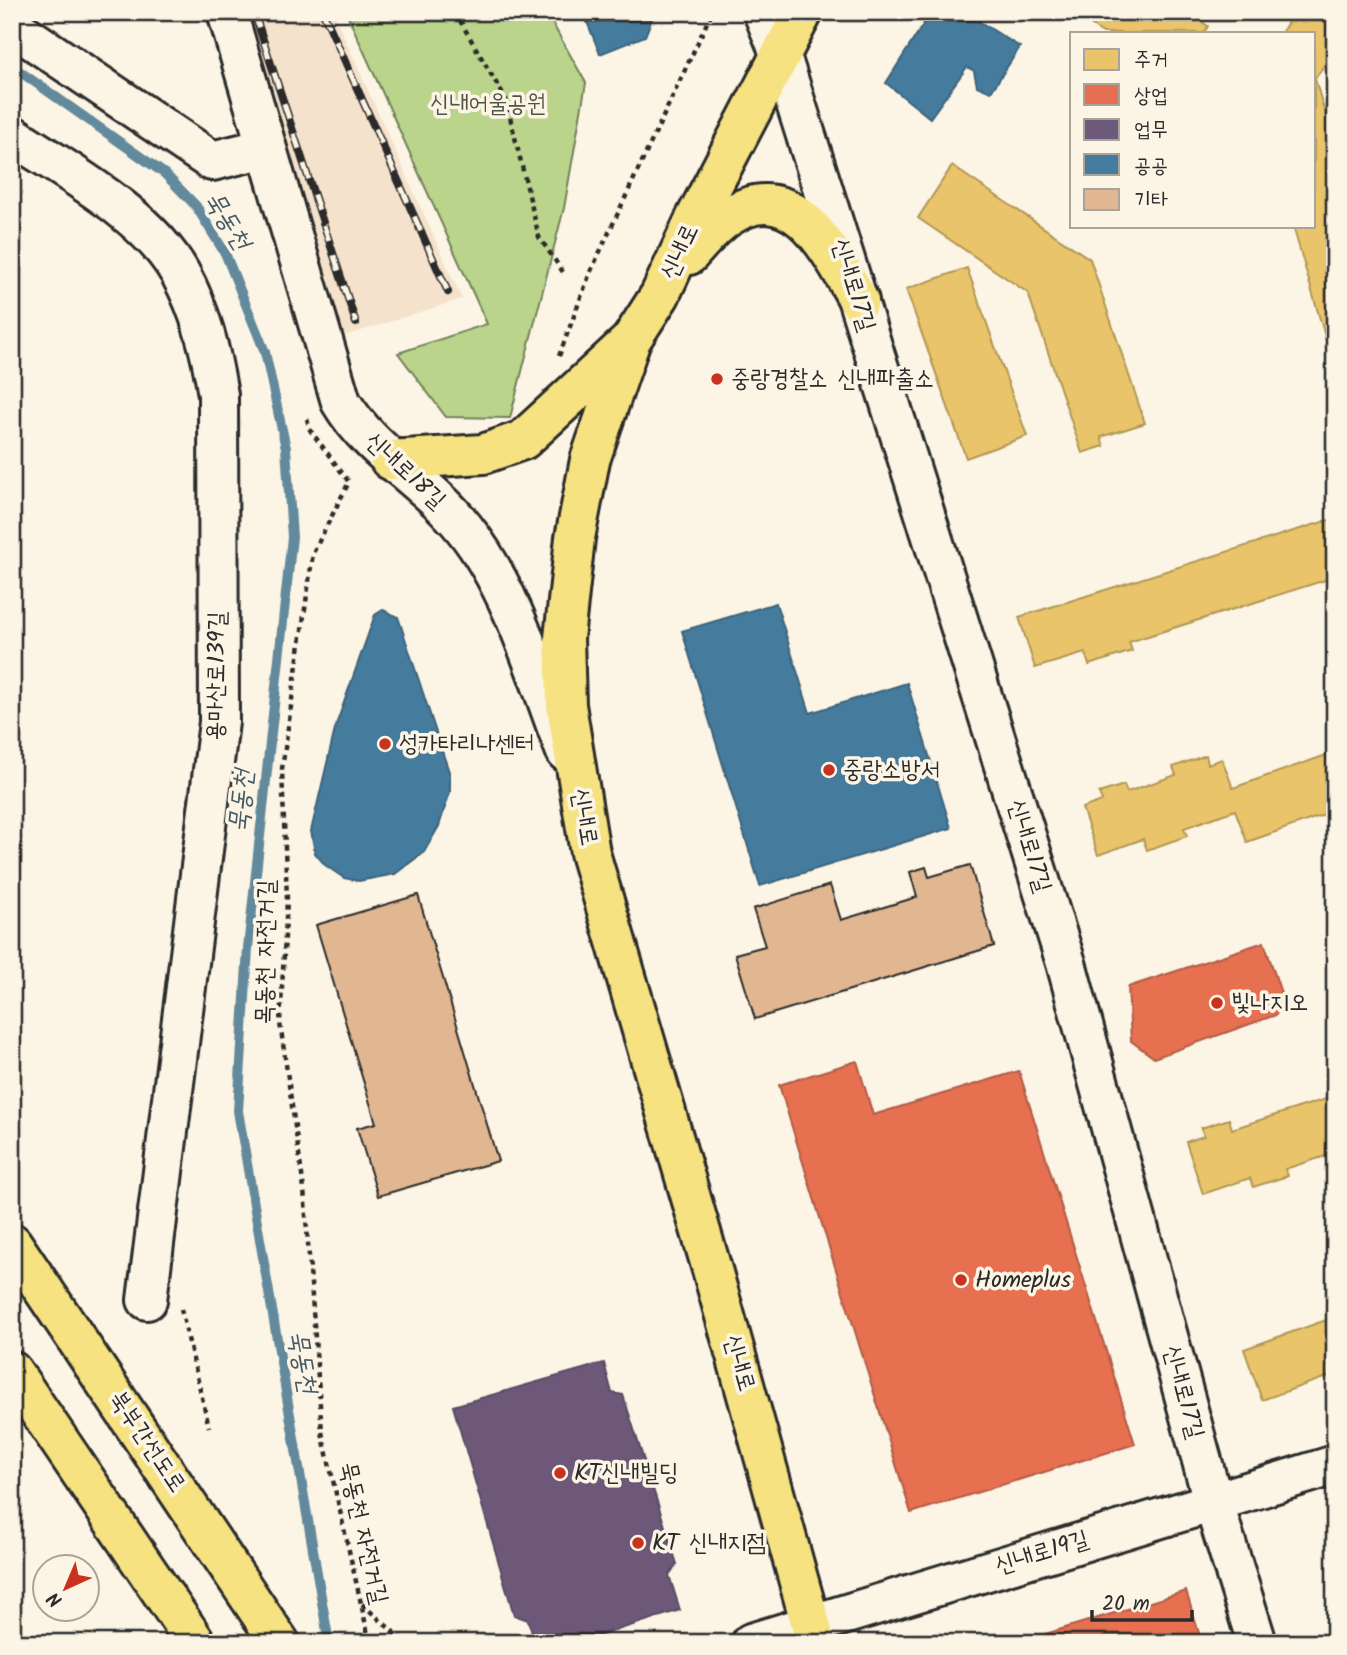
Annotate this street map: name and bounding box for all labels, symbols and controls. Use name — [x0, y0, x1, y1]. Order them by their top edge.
legend — [1070, 32, 1316, 228]
text: 주거 — [1134, 44, 1168, 77]
text: 상업 — [1134, 80, 1168, 113]
park label: 신내어울공원 — [430, 85, 546, 124]
text: 업무 — [1134, 114, 1168, 147]
text: 공공 — [1134, 150, 1168, 183]
water label: 묵동천 — [193, 183, 263, 261]
text: 기타 — [1134, 184, 1168, 217]
street label: 신내로 — [650, 218, 710, 286]
street label: 신내로17길 — [820, 233, 886, 337]
place label: 중랑경찰소 신내파출소 — [731, 360, 934, 399]
marker: 중랑경찰소 신내파출소 — [709, 371, 725, 387]
street label: 신내로18길 — [355, 423, 455, 519]
street label: 용마산로139길 — [196, 611, 238, 741]
place label: 성카타리나센터 — [399, 725, 534, 764]
marker: 성카타리나센터 — [377, 736, 393, 752]
place label: 중랑소방서 — [843, 751, 940, 790]
marker: 중랑소방서 — [821, 762, 837, 778]
water label: 묵동천 — [218, 765, 266, 834]
street label: 신내로 — [560, 785, 608, 849]
street label: 신내로17길 — [996, 794, 1062, 898]
street label: 목동천 자전거길 — [245, 879, 287, 1025]
place label: 빛나지오 — [1231, 984, 1308, 1023]
marker: 빛나지오 — [1209, 995, 1225, 1011]
place label: Homeplus — [975, 1261, 1071, 1300]
marker: Homeplus — [953, 1272, 969, 1288]
water label: 묵동천 — [276, 1327, 329, 1400]
street label: 신내로 — [712, 1330, 766, 1396]
street label: 신내로17길 — [1152, 1341, 1214, 1443]
street label: 북부간선도로 — [98, 1383, 196, 1501]
place label: KT신내빌딩 — [574, 1454, 678, 1493]
street label: 묵동천 자전거길 — [328, 1458, 398, 1608]
marker: KT신내빌딩 — [552, 1465, 568, 1481]
street label: 신내로19길 — [990, 1520, 1094, 1586]
place label: KT 신내지점 — [652, 1524, 766, 1563]
marker: KT 신내지점 — [630, 1535, 646, 1551]
north arrow — [32, 1554, 102, 1624]
scale bar — [1092, 1578, 1191, 1622]
text: N — [41, 1584, 70, 1614]
text: 20 m — [1102, 1588, 1150, 1621]

